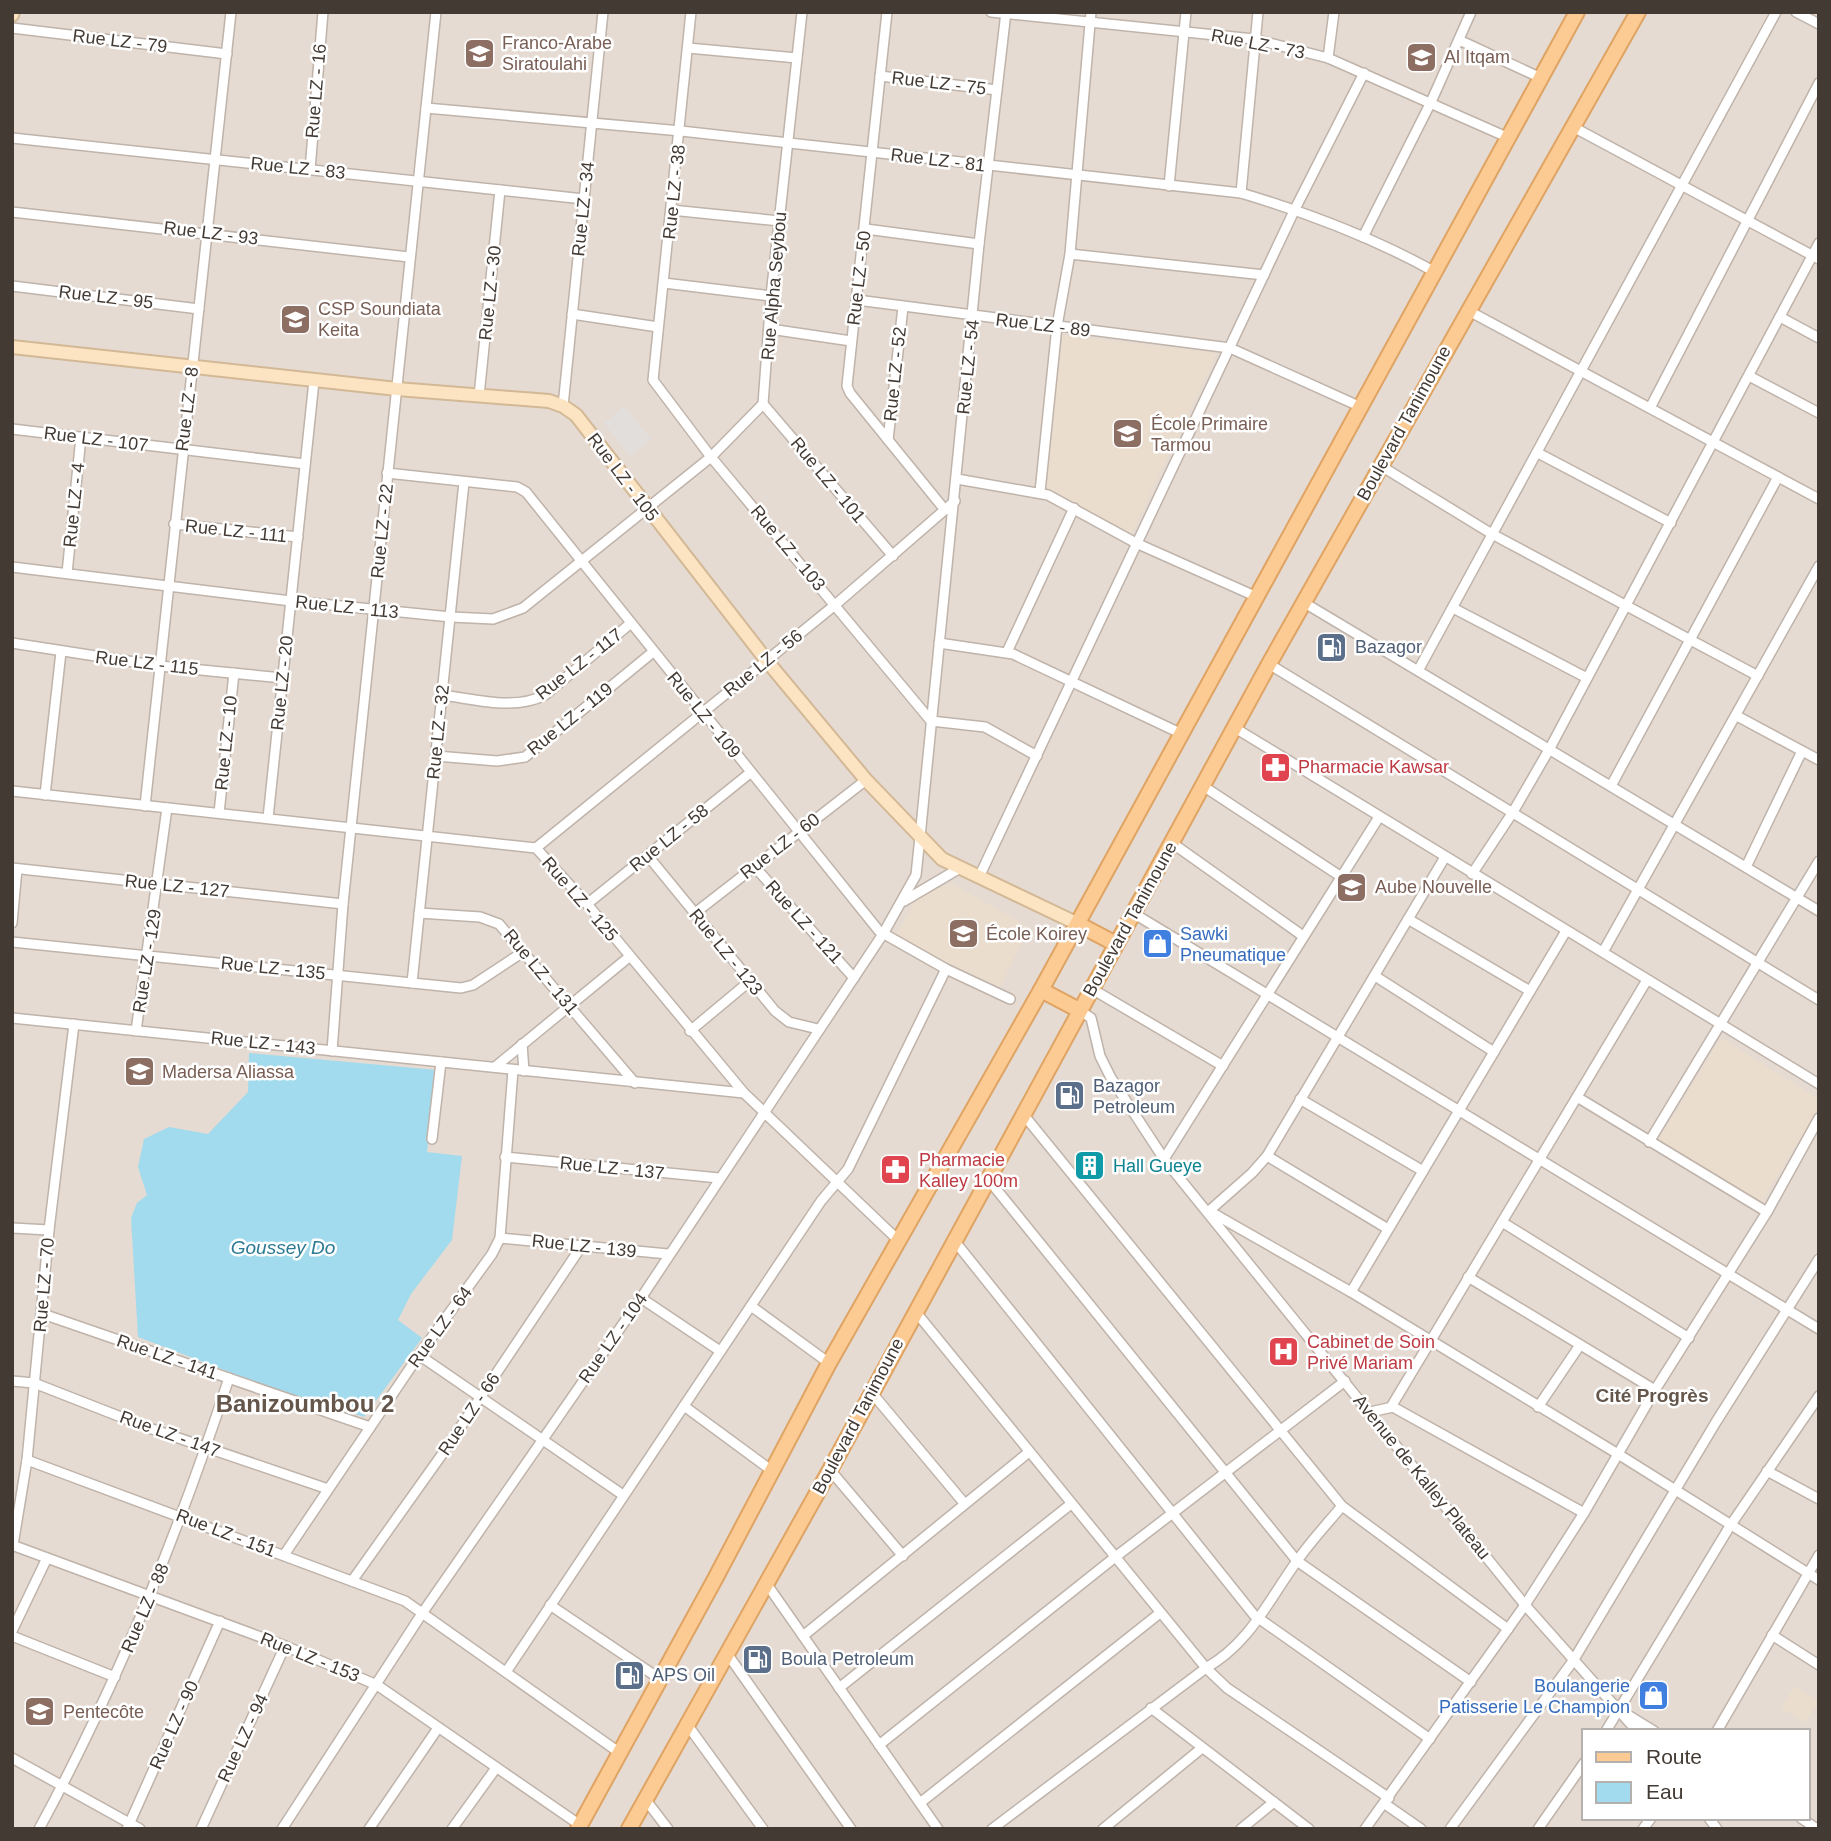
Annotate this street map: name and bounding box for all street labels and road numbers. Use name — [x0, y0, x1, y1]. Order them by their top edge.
street label: Rue LZ - 79 — [72, 25, 168, 57]
street label: Rue LZ - 73 — [1209, 25, 1307, 63]
street label: Rue LZ - 16 — [302, 43, 330, 139]
street label: Rue LZ - 75 — [891, 67, 987, 99]
street label: Rue LZ - 38 — [659, 144, 689, 240]
street label: Rue LZ - 81 — [890, 144, 986, 176]
street label: Rue LZ - 83 — [250, 153, 346, 183]
street label: Rue LZ - 34 — [568, 161, 598, 257]
street label: Rue Alpha Seybou — [758, 211, 790, 361]
street label: Rue LZ - 93 — [163, 217, 259, 249]
street label: Rue LZ - 50 — [843, 230, 875, 326]
street label: Rue LZ - 30 — [475, 245, 505, 341]
street label: Rue LZ - 95 — [58, 281, 154, 313]
street label: Rue LZ - 89 — [995, 309, 1091, 341]
street label: Rue LZ - 54 — [953, 319, 983, 415]
street label: Rue LZ - 52 — [880, 326, 910, 422]
street label: Boulevard Tanimoune — [1353, 342, 1455, 504]
street label: Rue LZ - 8 — [172, 366, 202, 452]
street label: Rue LZ - 107 — [43, 423, 149, 455]
street label: Rue LZ - 105 — [583, 429, 663, 525]
street label: Rue LZ - 101 — [787, 433, 869, 527]
street label: Rue LZ - 4 — [60, 462, 88, 548]
street label: Rue LZ - 22 — [367, 483, 397, 579]
street label: Rue LZ - 103 — [747, 501, 829, 595]
street label: Rue LZ - 111 — [184, 516, 288, 546]
street label: Rue LZ - 113 — [294, 592, 400, 622]
street label: Rue LZ - 117 — [532, 624, 626, 704]
street label: Rue LZ - 56 — [720, 625, 806, 701]
street label: Rue LZ - 20 — [267, 635, 297, 731]
street label: Rue LZ - 115 — [94, 647, 200, 679]
street label: Rue LZ - 109 — [663, 668, 745, 762]
street label: Rue LZ - 119 — [523, 679, 617, 759]
street label: Rue LZ - 32 — [423, 684, 453, 780]
street label: Rue LZ - 10 — [211, 695, 241, 791]
street label: Rue LZ - 58 — [626, 800, 712, 876]
street label: Rue LZ - 60 — [736, 809, 824, 883]
street label: Boulevard Tanimoune — [1079, 838, 1181, 1000]
street label: Rue LZ - 125 — [538, 853, 622, 945]
street label: Rue LZ - 127 — [124, 871, 230, 901]
street label: Rue LZ - 121 — [761, 876, 847, 968]
street label: Rue LZ - 123 — [685, 905, 767, 999]
street label: Rue LZ - 129 — [129, 908, 165, 1014]
street label: Rue LZ - 131 — [500, 925, 582, 1019]
street label: Rue LZ - 135 — [220, 953, 326, 983]
street label: Rue LZ - 143 — [210, 1028, 316, 1058]
street label: Rue LZ - 137 — [559, 1153, 665, 1183]
street label: Rue LZ - 139 — [531, 1231, 637, 1261]
street label: Rue LZ - 70 — [30, 1237, 58, 1333]
street label: Rue LZ - 64 — [404, 1283, 476, 1371]
street label: Rue LZ - 104 — [575, 1289, 651, 1387]
street label: Rue LZ - 141 — [114, 1330, 220, 1384]
street label: Boulevard Tanimoune — [808, 1335, 908, 1497]
street label: Rue LZ - 66 — [434, 1369, 504, 1459]
street label: Avenue de Kalley Plateau — [1349, 1391, 1495, 1563]
street label: Rue LZ - 147 — [117, 1407, 223, 1461]
street label: Rue LZ - 151 — [173, 1505, 279, 1561]
street label: Rue LZ - 88 — [117, 1560, 173, 1656]
street label: Rue LZ - 153 — [258, 1628, 362, 1686]
street label: Rue LZ - 90 — [146, 1678, 202, 1772]
street label: Rue LZ - 94 — [214, 1691, 272, 1785]

